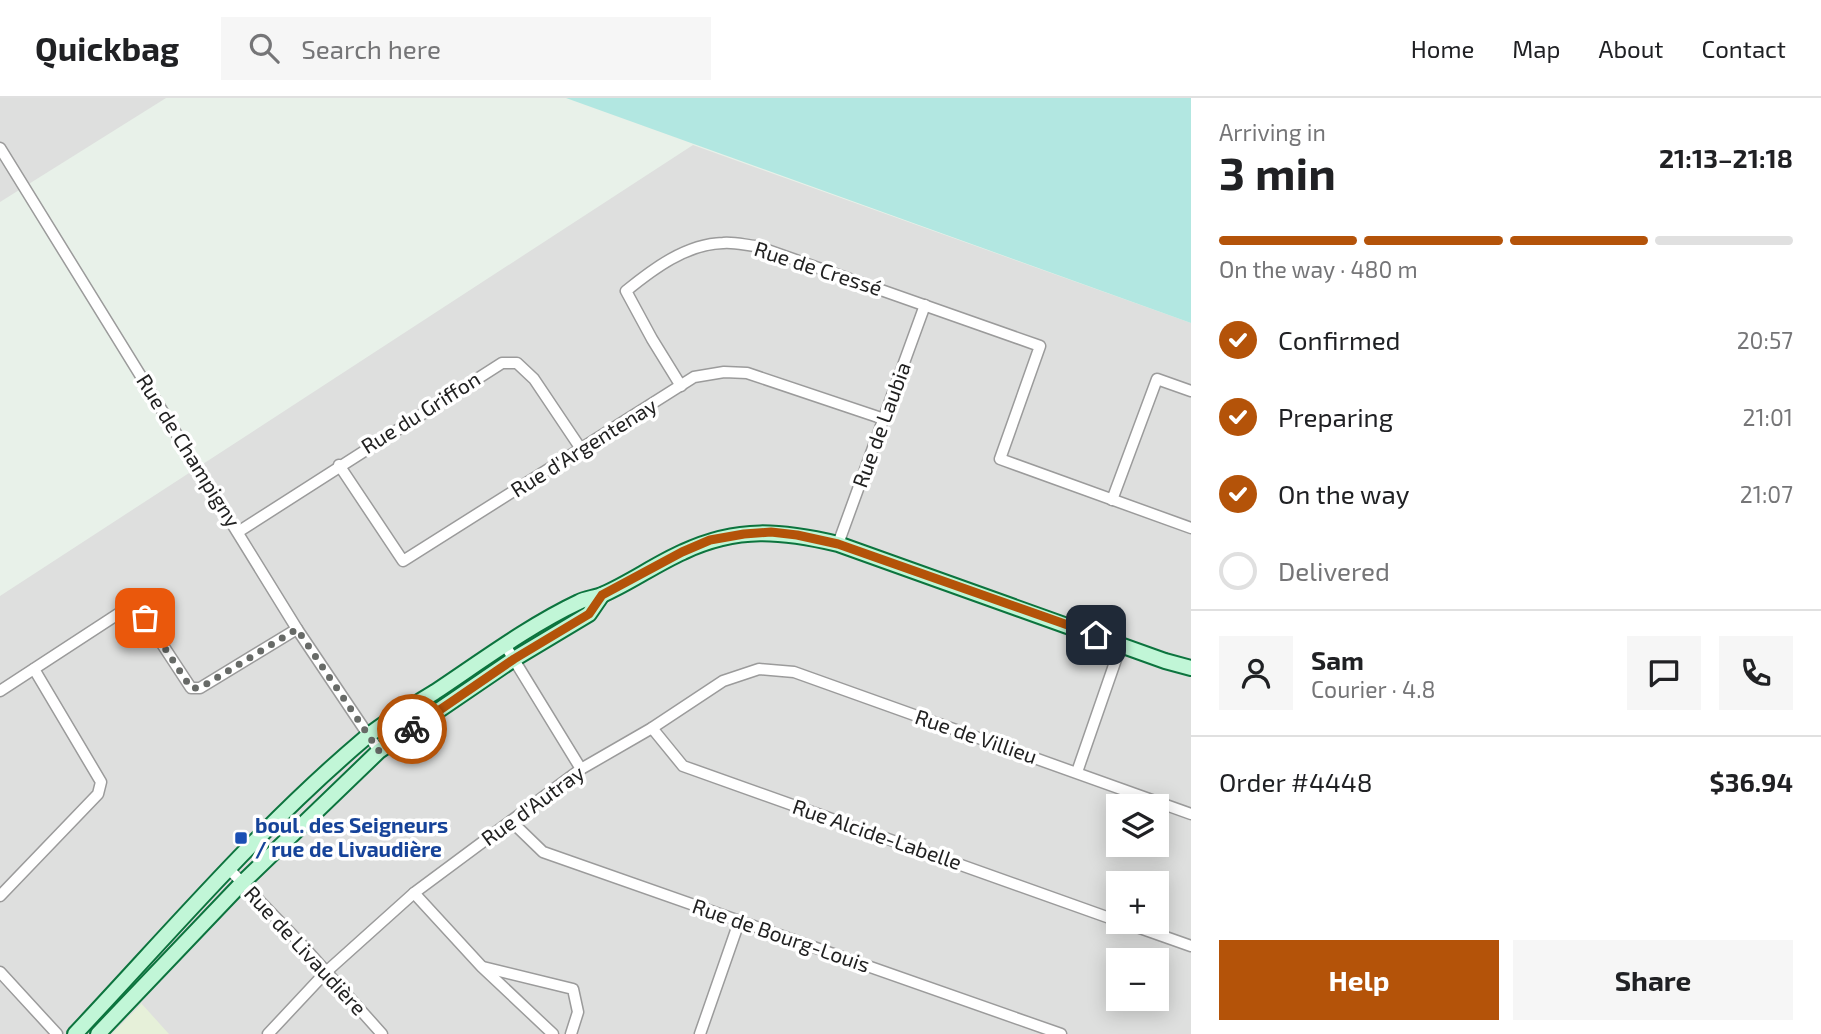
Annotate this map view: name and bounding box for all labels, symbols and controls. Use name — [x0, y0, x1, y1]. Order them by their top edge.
search box — [221, 17, 711, 80]
text: Quickbag — [35, 28, 179, 68]
icon: search — [245, 29, 283, 67]
text: Search here — [301, 33, 441, 64]
text: Home — [1411, 34, 1474, 63]
text: Map — [1512, 34, 1560, 63]
text: About — [1598, 34, 1664, 63]
text: Contact — [1702, 34, 1786, 63]
text: Arriving in — [1219, 118, 1326, 146]
text: 21:13–21:18 — [1659, 142, 1793, 173]
text: 3 min — [1219, 144, 1336, 199]
street label: Rue de Cressé — [751, 235, 886, 300]
text: On the way · 480 m — [1219, 255, 1418, 283]
icon: check — [1219, 321, 1257, 359]
text: Confirmed — [1278, 324, 1401, 355]
text: 20:57 — [1737, 326, 1793, 354]
street label: Rue de Laubia — [846, 358, 915, 491]
street label: Rue du Griffon — [356, 365, 484, 458]
street label: Rue de Champigny — [132, 369, 246, 531]
street label: Rue d'Argentenay — [506, 392, 661, 502]
icon: check — [1219, 398, 1257, 436]
text: Preparing — [1278, 401, 1393, 432]
text: 21:01 — [1742, 403, 1793, 431]
icon: check — [1219, 475, 1257, 513]
text: On the way — [1278, 478, 1409, 509]
text: 21:07 — [1740, 480, 1793, 508]
text: Delivered — [1278, 555, 1390, 586]
pin — [115, 588, 175, 648]
icon: bag — [126, 599, 164, 637]
pin — [1066, 605, 1126, 665]
icon: home — [1077, 616, 1115, 654]
button: person — [1219, 636, 1293, 710]
button: chat — [1627, 636, 1701, 710]
button: phone — [1719, 636, 1793, 710]
text: Sam — [1311, 644, 1364, 675]
text: Courier · 4.8 — [1311, 675, 1435, 703]
courier — [377, 694, 447, 764]
street label: Rue de Villieu — [912, 703, 1041, 768]
icon: bike — [393, 710, 431, 748]
street label: Rue d'Autray — [476, 759, 588, 850]
text: Order #4448 — [1219, 766, 1373, 797]
text: $36.94 — [1710, 766, 1793, 797]
street label: Rue Alcide-Labelle — [790, 793, 965, 874]
map controls — [1106, 794, 1169, 1011]
button: layers — [1106, 794, 1169, 857]
place label: boul. des Seigneurs / rue de Livaudière — [255, 812, 448, 861]
marker: boul. des Seigneurs / rue de Livaudière — [233, 830, 249, 846]
button: + — [1106, 871, 1169, 934]
street label: Rue de Livaudière — [240, 880, 372, 1020]
street label: Rue de Bourg-Louis — [690, 893, 873, 977]
button: Help — [1219, 940, 1499, 1020]
button: Share — [1513, 940, 1793, 1020]
button: − — [1106, 948, 1169, 1011]

